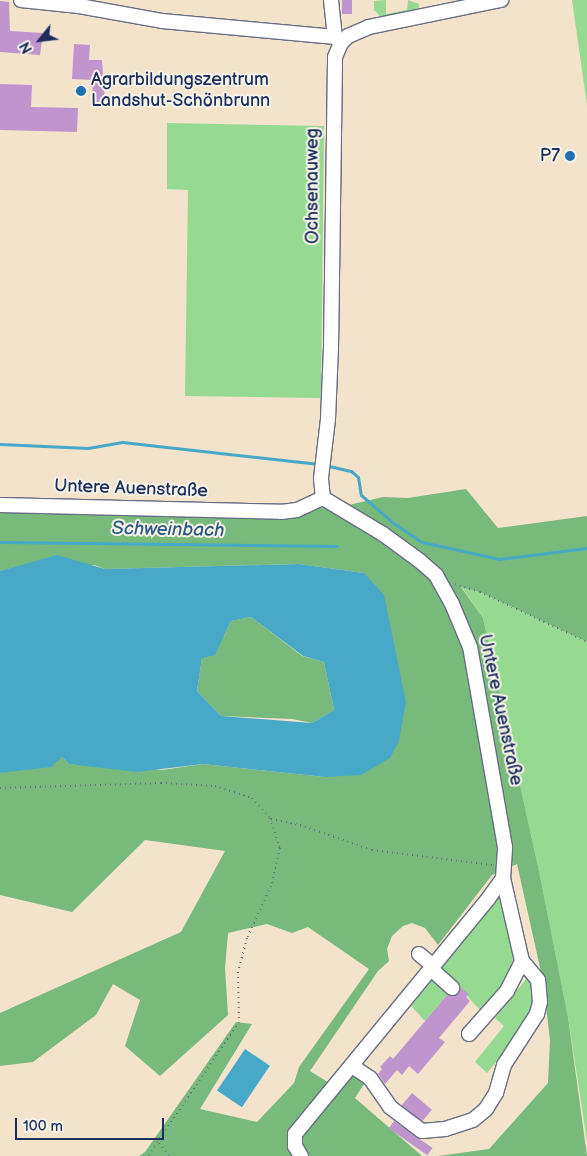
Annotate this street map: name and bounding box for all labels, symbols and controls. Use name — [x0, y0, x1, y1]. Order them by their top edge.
north arrow — [15, 15, 65, 65]
text: N — [16, 39, 36, 56]
place label: Agrarbildungszentrum Landshut-Schönbrunn — [91, 70, 270, 112]
marker: Agrarbildungszentrum Landshut-Schönbrunn — [75, 85, 87, 97]
street label: Ochsenauweg — [302, 128, 324, 244]
place label: P7 — [540, 145, 560, 167]
marker: P7 — [564, 150, 576, 162]
street label: Untere Auenstraße — [54, 476, 208, 502]
water label: Schweinbach — [111, 518, 225, 542]
street label: Untere Auenstraße — [473, 633, 527, 787]
scale bar — [18, 1108, 166, 1140]
text: 100 m — [23, 1117, 63, 1136]

